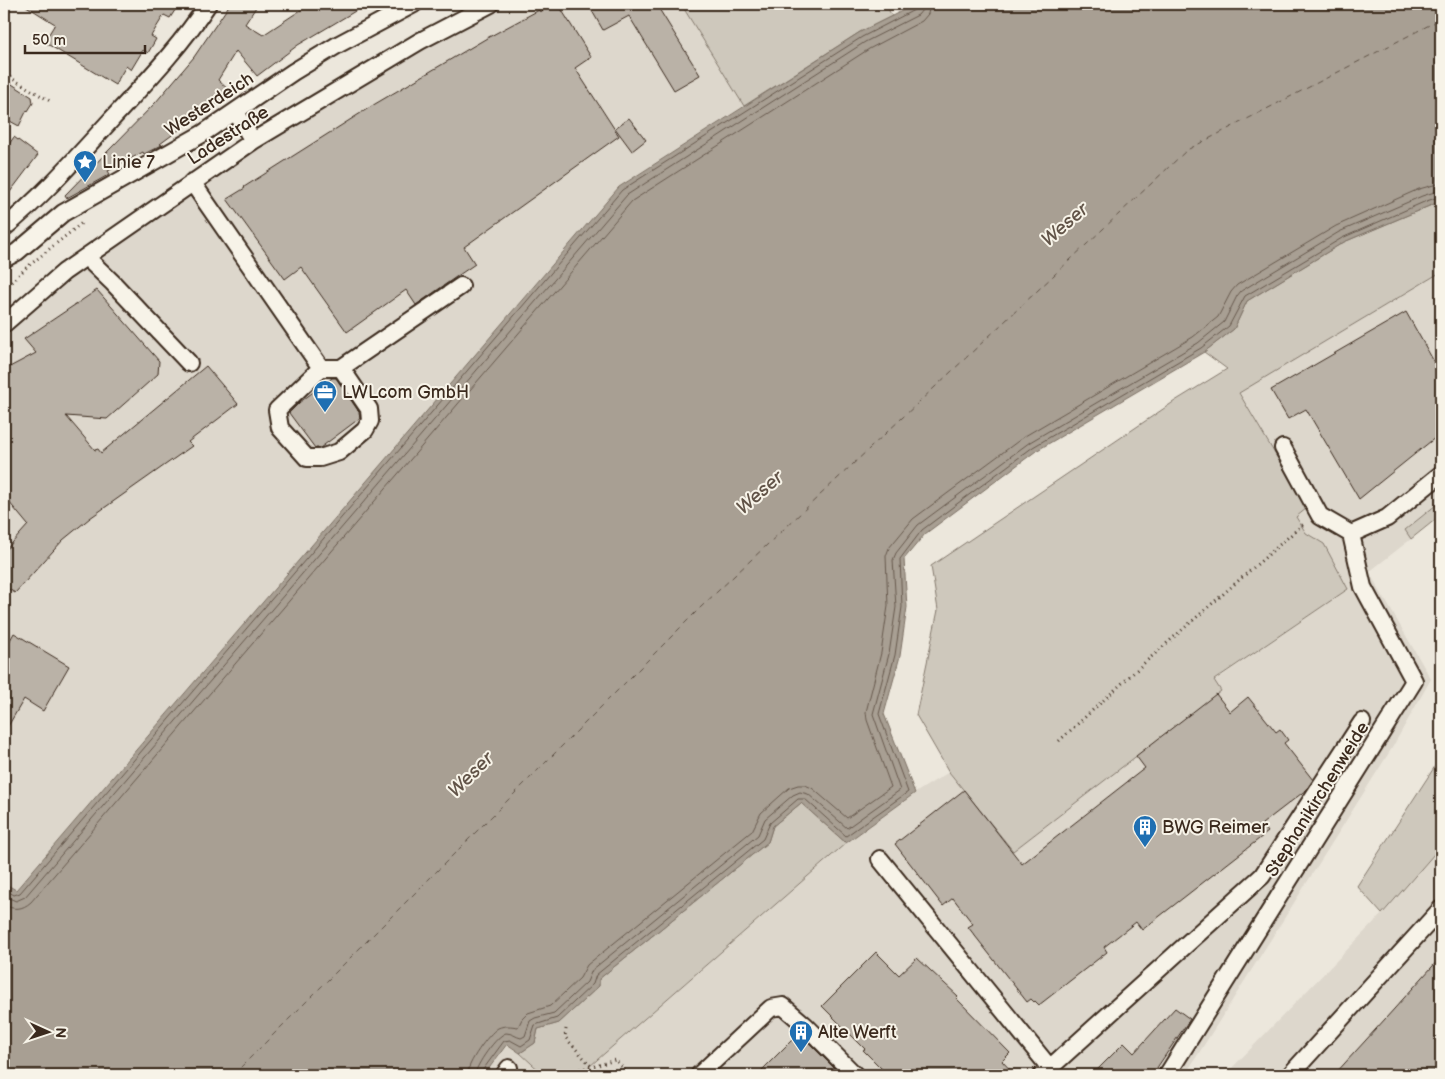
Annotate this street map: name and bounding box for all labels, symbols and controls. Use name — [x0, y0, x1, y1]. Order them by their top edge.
scale bar — [25, 22, 145, 54]
text: 50 m — [32, 31, 66, 50]
street label: Westerdeich — [161, 68, 258, 141]
street label: Ladestraße — [184, 101, 273, 169]
place icon: Linie 7 — [72, 149, 98, 183]
place label: Linie 7 — [102, 152, 155, 173]
water label: Weser — [1037, 198, 1094, 252]
office icon: LWLcom GmbH — [312, 379, 338, 413]
place label: LWLcom GmbH — [342, 382, 469, 403]
water label: Weser — [732, 466, 789, 520]
street label: Stephanikirchenweide — [1261, 718, 1374, 881]
water label: Weser — [444, 747, 499, 803]
building icon: BWG Reimer — [1132, 814, 1158, 848]
place label: BWG Reimer — [1162, 817, 1269, 838]
north arrow — [22, 1006, 72, 1056]
building icon: Alte Werft — [788, 1019, 814, 1053]
place label: Alte Werft — [818, 1022, 897, 1043]
text: N — [52, 1027, 69, 1038]

